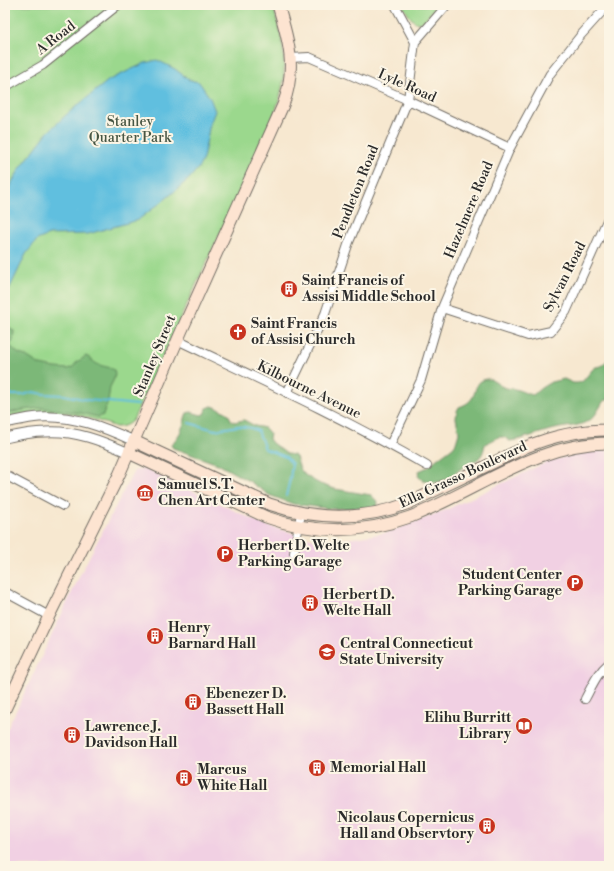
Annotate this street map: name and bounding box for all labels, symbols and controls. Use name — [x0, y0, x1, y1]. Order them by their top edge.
street label: A Road — [32, 17, 79, 60]
street label: Lyle Road — [375, 65, 439, 107]
park label: Stanley Quarter Park — [89, 113, 172, 147]
street label: Pendleton Road — [329, 142, 383, 242]
street label: Hazelmere Road — [440, 159, 498, 261]
street label: Sylvan Road — [540, 239, 590, 315]
place label: Saint Francis of Assisi Middle School — [301, 272, 436, 306]
building icon: Saint Francis of Assisi Middle School — [279, 279, 299, 299]
street label: Stanley Street — [130, 312, 180, 400]
place label: Saint Francis of Assisi Church — [251, 315, 356, 349]
church icon: Saint Francis of Assisi Church — [228, 322, 248, 342]
street label: Kilbourne Avenue — [254, 357, 364, 423]
street label: Ella Grasso Boulevard — [396, 437, 530, 513]
place label: Samuel S.T. Chen Art Center — [158, 476, 265, 510]
museum icon: Samuel S.T. Chen Art Center — [135, 483, 155, 503]
place label: Herbert D. Welte Parking Garage — [238, 537, 350, 571]
parking icon: Herbert D. Welte Parking Garage — [215, 544, 235, 564]
place label: Student Center Parking Garage — [458, 566, 562, 600]
parking icon: Student Center Parking Garage — [565, 573, 585, 593]
place label: Herbert D. Welte Hall — [322, 586, 395, 620]
building icon: Herbert D. Welte Hall — [300, 593, 320, 613]
place label: Henry Barnard Hall — [168, 619, 256, 653]
building icon: Henry Barnard Hall — [145, 626, 165, 646]
place label: Central Connecticut State University — [340, 635, 474, 669]
school or university icon: Central Connecticut State University — [317, 642, 337, 662]
place label: Ebenezer D. Bassett Hall — [206, 685, 287, 719]
building icon: Ebenezer D. Bassett Hall — [183, 692, 203, 712]
place label: Elihu Burritt Library — [425, 709, 512, 743]
library icon: Elihu Burritt Library — [514, 716, 534, 736]
place label: Lawrence J. Davidson Hall — [85, 718, 178, 752]
building icon: Lawrence J. Davidson Hall — [62, 725, 82, 745]
building icon: Memorial Hall — [307, 758, 327, 778]
place label: Memorial Hall — [330, 759, 426, 777]
place label: Marcus White Hall — [196, 761, 268, 795]
building icon: Marcus White Hall — [174, 768, 194, 788]
place label: Nicolaus Copernicus Hall and Observtory — [337, 809, 475, 843]
building icon: Nicolaus Copernicus Hall and Observtory — [477, 816, 497, 836]

